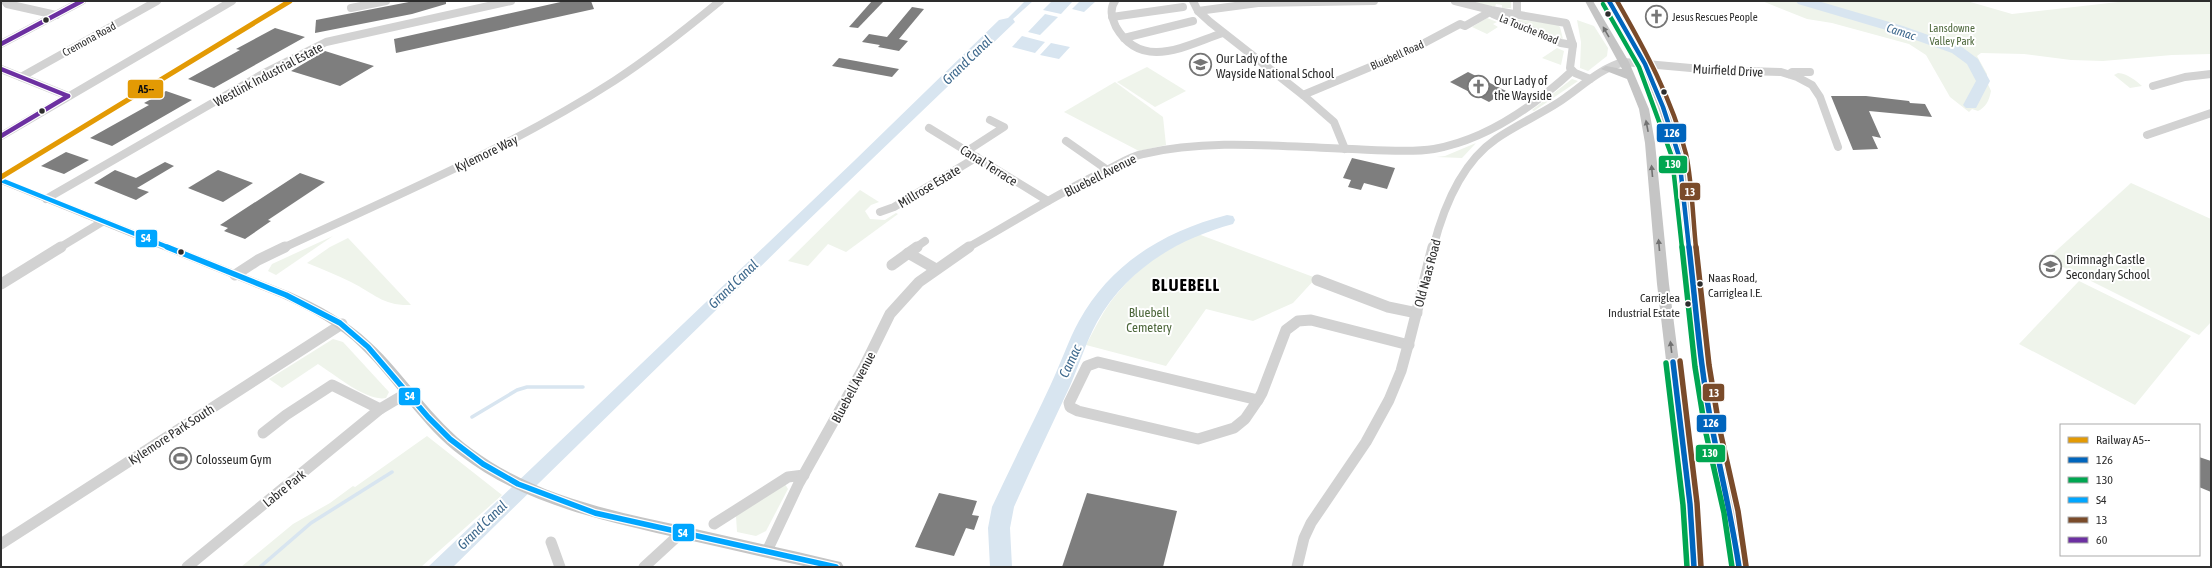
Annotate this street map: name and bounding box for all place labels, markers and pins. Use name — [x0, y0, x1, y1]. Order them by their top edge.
church icon: Jesus Rescues People — [1643, 4, 1669, 30]
unlabelled marker — [1603, 9, 1613, 19]
place label: Jesus Rescues People — [1672, 11, 1758, 23]
unlabelled marker — [41, 15, 51, 25]
place label: Our Lady of the Wayside National School — [1216, 51, 1335, 81]
school or university icon: Our Lady of the Wayside National School — [1187, 52, 1213, 78]
place label: Our Lady of the Wayside — [1494, 73, 1552, 103]
church icon: Our Lady of the Wayside — [1465, 74, 1491, 100]
unlabelled marker — [1659, 87, 1669, 97]
unlabelled marker — [37, 106, 47, 116]
unlabelled marker — [176, 247, 186, 257]
place label: Drimnagh Castle Secondary School — [2066, 252, 2150, 282]
school or university icon: Drimnagh Castle Secondary School — [2037, 253, 2063, 279]
place label: Naas Road, Carriglea I.E. — [1708, 271, 1762, 300]
marker: Naas Road, Carriglea I.E. — [1695, 279, 1705, 289]
place label: Carriglea Industrial Estate — [1608, 291, 1680, 320]
marker: Carriglea Industrial Estate — [1683, 299, 1693, 309]
sports icon: Colosseum Gym — [168, 446, 194, 472]
place label: Colosseum Gym — [196, 452, 272, 467]

